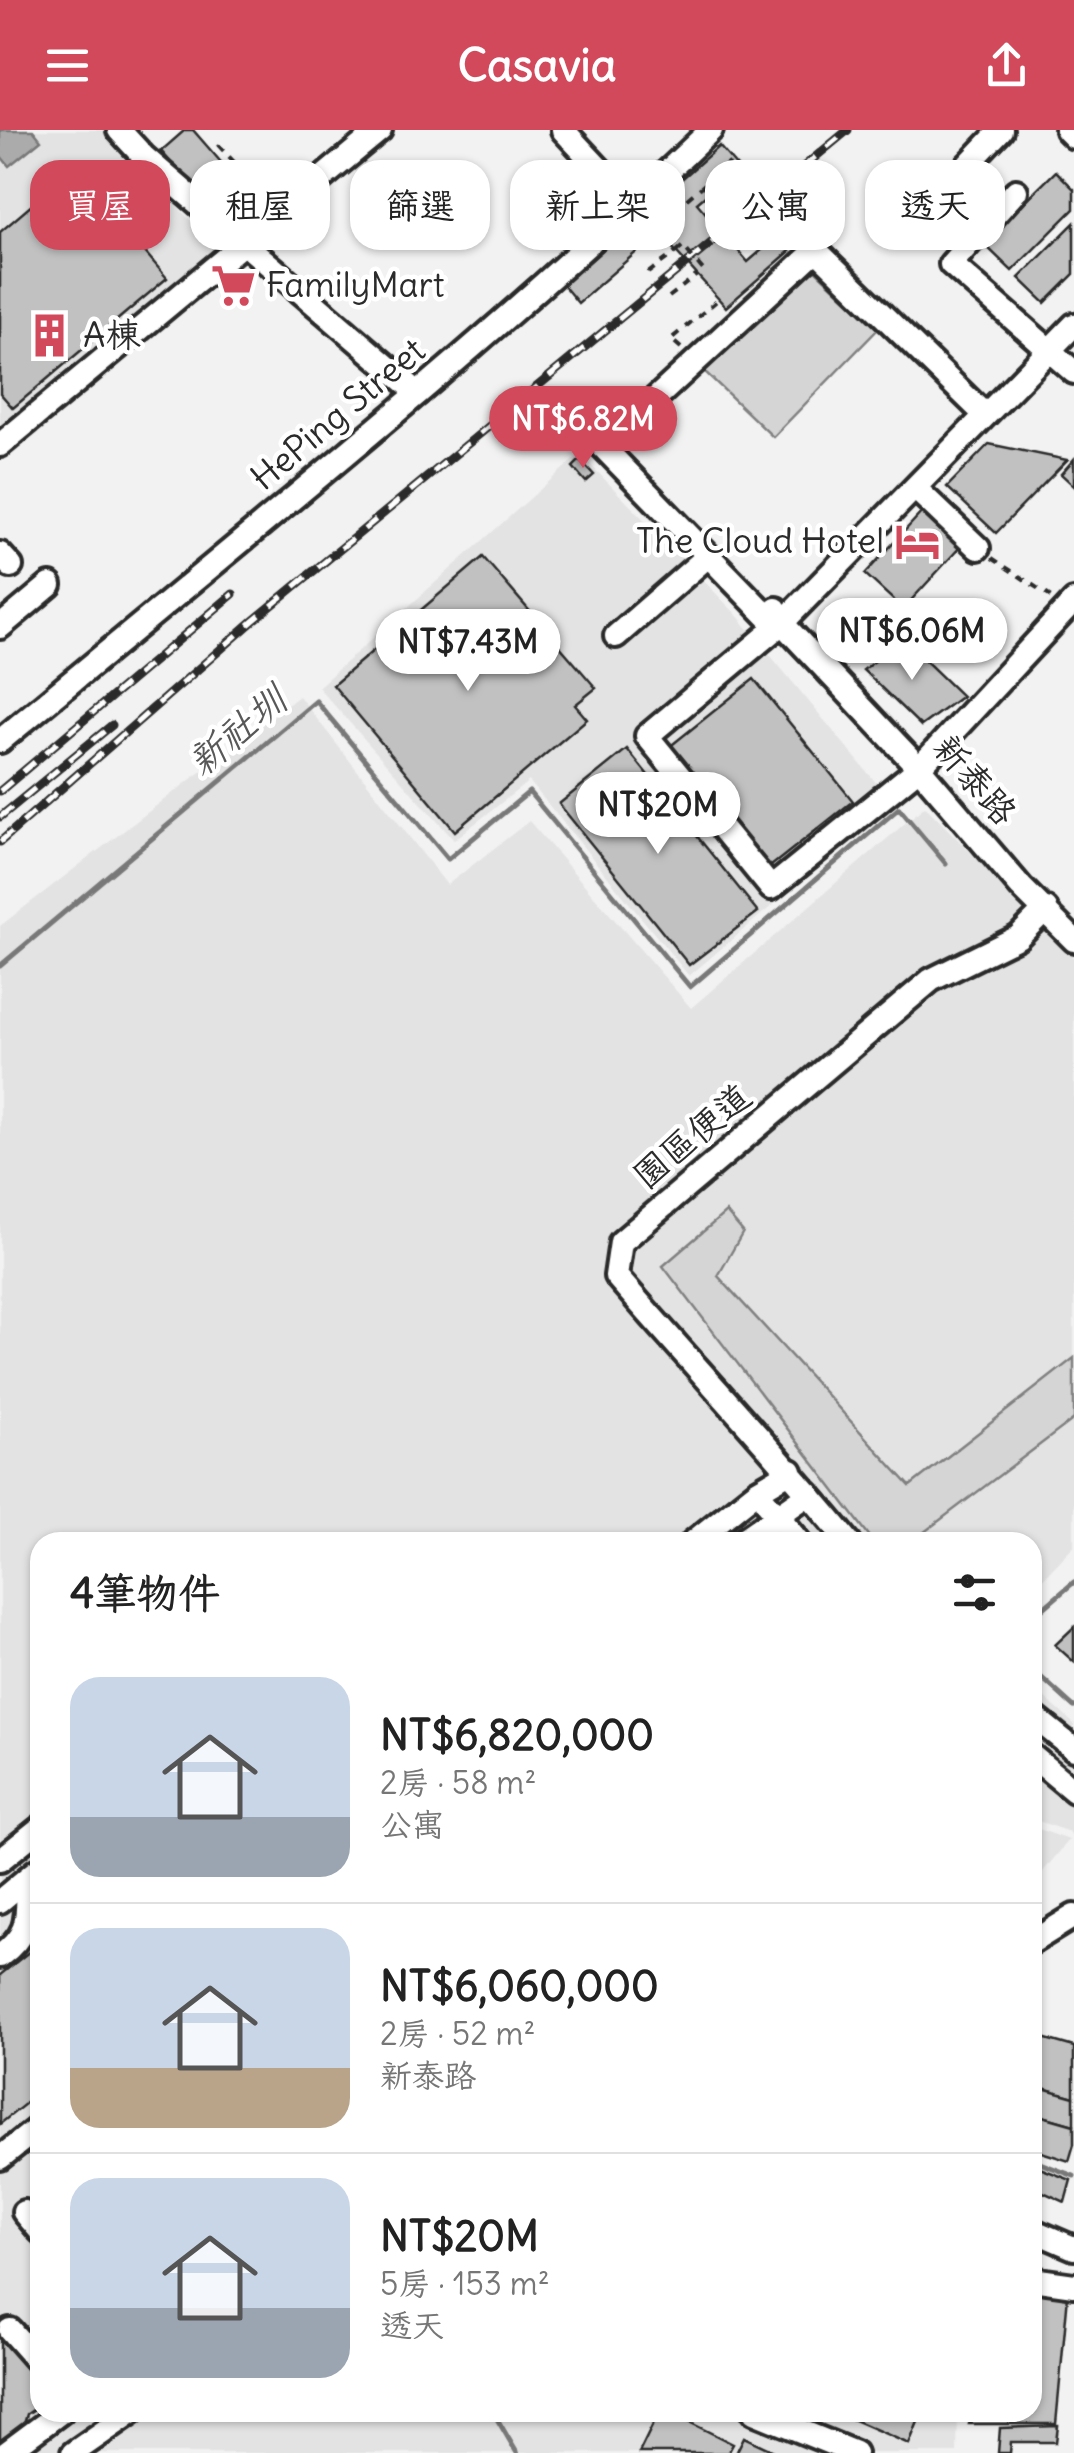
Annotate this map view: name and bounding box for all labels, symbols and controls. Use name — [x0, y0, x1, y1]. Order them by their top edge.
text: Casavia — [458, 37, 616, 93]
icon: menu — [40, 38, 95, 93]
icon: share — [979, 38, 1034, 93]
chip: 買屋 — [30, 160, 170, 250]
chip: 租屋 — [190, 160, 330, 250]
chip: 篩選 — [350, 160, 490, 250]
chip: 新上架 — [510, 160, 685, 250]
chip: 公寓 — [705, 160, 845, 250]
chip: 透天 — [865, 160, 1005, 250]
supermarket icon: FamilyMart — [209, 261, 257, 309]
place label: FamilyMart — [266, 262, 445, 306]
building icon: A棟 — [26, 311, 74, 359]
place label: A棟 — [83, 312, 141, 356]
street label: HePing Street — [241, 328, 434, 499]
pin: NT$6.82M — [480, 386, 686, 471]
text: NT$6.82M — [511, 398, 655, 439]
hotel icon: The Cloud Hotel — [893, 517, 941, 565]
place label: The Cloud Hotel — [636, 518, 884, 562]
pin: NT$6.06M — [809, 598, 1015, 683]
pin: NT$7.43M — [365, 609, 571, 694]
text: NT$6.06M — [838, 610, 986, 651]
text: NT$7.43M — [398, 621, 538, 662]
water label: 新社圳 — [178, 673, 299, 785]
street label: 新泰路 — [925, 725, 1027, 833]
pin: NT$20M — [577, 772, 739, 857]
text: NT$20M — [597, 784, 719, 825]
street label: 園區便道 — [624, 1073, 759, 1197]
icon: filters — [947, 1565, 1002, 1620]
text: 4筆物件 — [70, 1567, 220, 1619]
text: NT$6,820,000 — [380, 1709, 654, 1761]
icon: home — [150, 1717, 270, 1837]
text: 2房 · 58 m² — [380, 1762, 536, 1803]
text: 公寓 — [380, 1804, 444, 1845]
text: NT$6,060,000 — [380, 1960, 659, 2012]
icon: home — [150, 1968, 270, 2088]
text: 2房 · 52 m² — [380, 2013, 535, 2054]
text: 新泰路 — [380, 2055, 476, 2096]
text: NT$20M — [380, 2210, 539, 2262]
icon: home — [150, 2218, 270, 2338]
text: 5房 · 153 m² — [380, 2263, 550, 2304]
text: 透天 — [380, 2305, 444, 2346]

